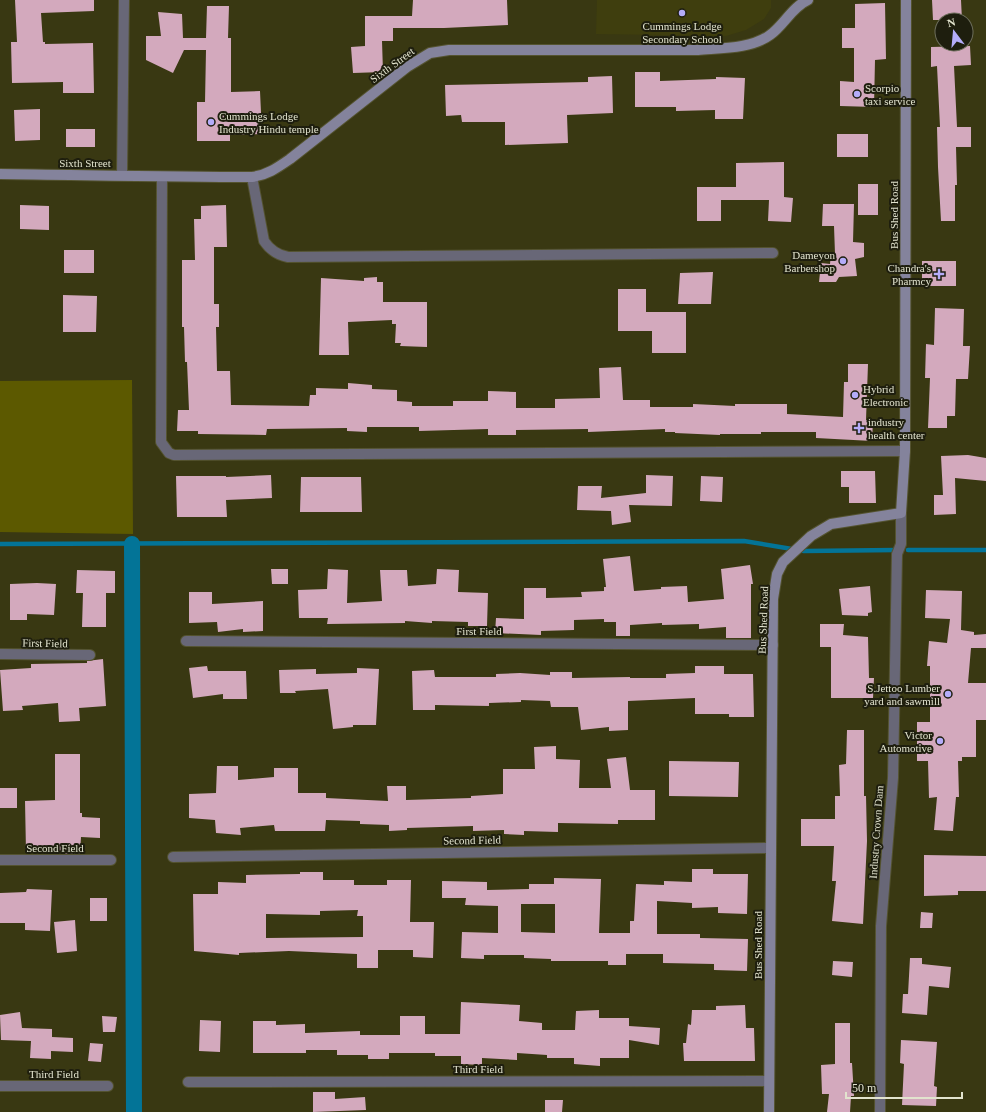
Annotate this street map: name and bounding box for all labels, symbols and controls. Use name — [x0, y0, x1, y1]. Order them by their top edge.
marker: Cummings Lodge Secondary School — [677, 8, 687, 18]
north arrow — [934, 12, 974, 52]
text: N — [946, 16, 957, 29]
place label: Cummings Lodge Secondary School — [642, 20, 722, 45]
street label: Sixth Street — [368, 45, 416, 85]
place label: Scorpio taxi service — [865, 82, 916, 107]
marker: Scorpio taxi service — [852, 89, 862, 99]
place label: Cummings Lodge Industry Hindu temple — [219, 110, 319, 135]
marker: Cummings Lodge Industry Hindu temple — [206, 117, 216, 127]
street label: Sixth Street — [59, 157, 111, 169]
street label: Bus Shed Road — [888, 181, 900, 249]
place label: Dameyon Barbershop — [784, 249, 835, 274]
marker: Dameyon Barbershop — [838, 256, 848, 266]
place label: Chandra's Pharmcy — [887, 262, 931, 287]
marker: Chandra's Pharmcy — [934, 269, 944, 279]
place label: Hybrid Electronic — [863, 383, 908, 408]
marker: Hybrid Electronic — [850, 390, 860, 400]
place label: industry health center — [868, 416, 925, 441]
marker: industry health center — [853, 422, 865, 434]
street label: Bus Shed Road — [756, 585, 770, 654]
street label: First Field — [456, 625, 502, 637]
street label: First Field — [22, 637, 68, 649]
place label: S.Jettoo Lumber yard and sawmill — [864, 682, 940, 707]
marker: S.Jettoo Lumber yard and sawmill — [943, 689, 953, 699]
place label: Victor Automotive — [879, 729, 932, 754]
marker: Victor Automotive — [935, 736, 945, 746]
street label: Industry Crown Dam — [867, 785, 885, 879]
street label: Second Field — [443, 833, 501, 847]
street label: Second Field — [26, 842, 84, 854]
street label: Bus Shed Road — [752, 911, 764, 979]
street label: Third Field — [453, 1063, 503, 1075]
street label: Third Field — [29, 1068, 79, 1080]
scale bar — [846, 1074, 962, 1100]
text: 50 m — [852, 1081, 877, 1095]

